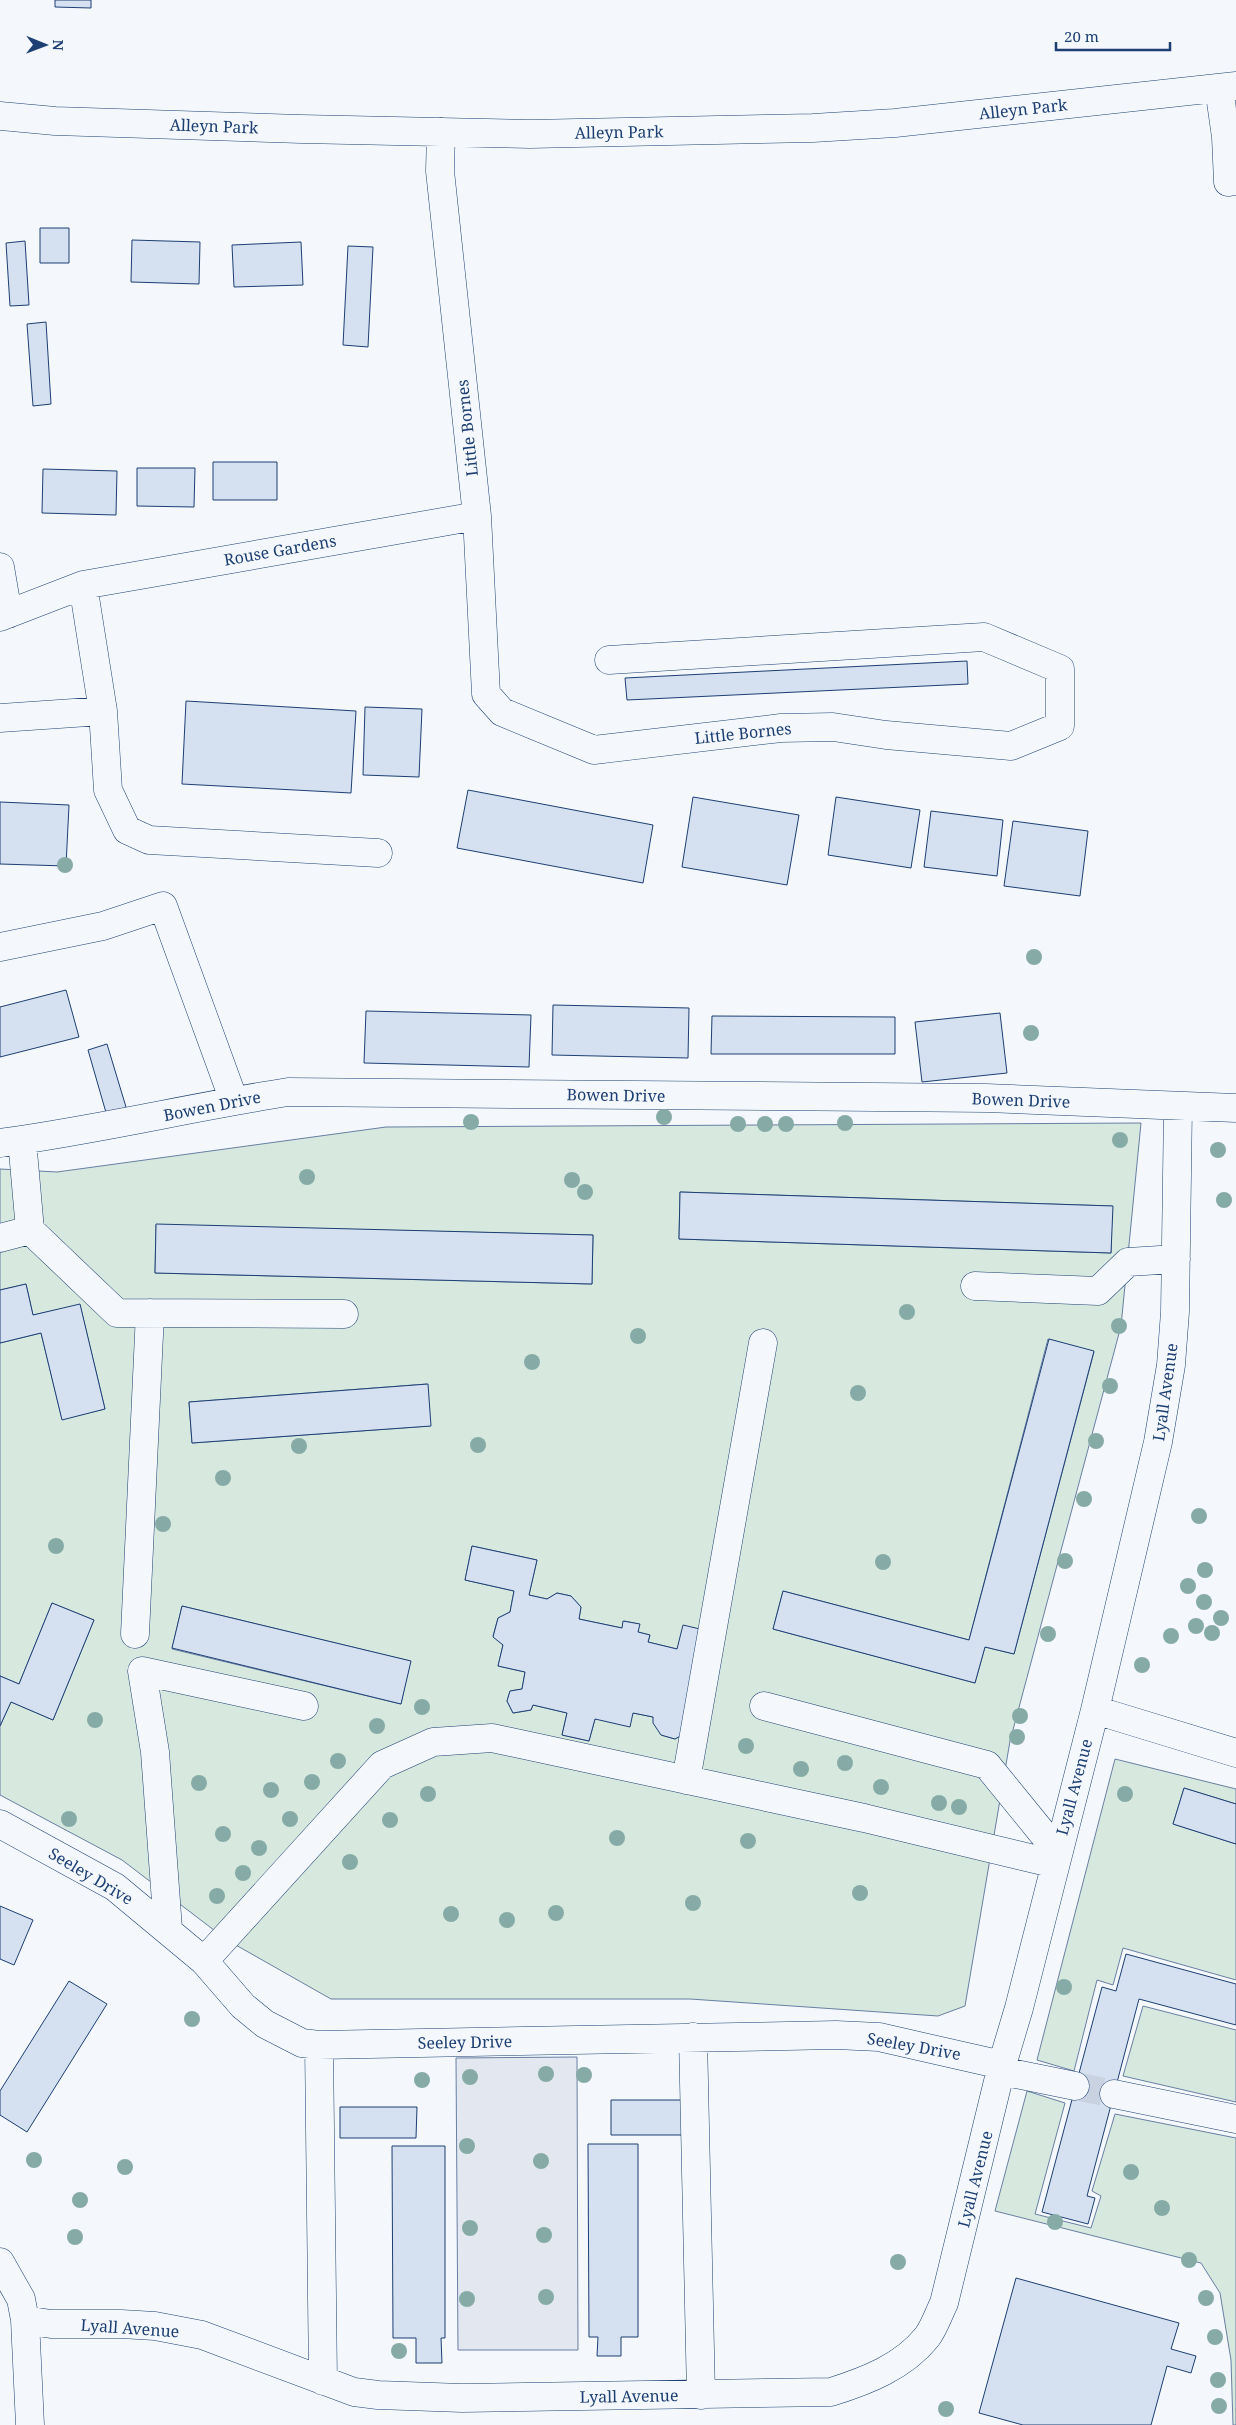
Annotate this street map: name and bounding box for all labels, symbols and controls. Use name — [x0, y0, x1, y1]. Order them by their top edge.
north arrow — [20, 20, 70, 70]
scale bar — [1056, 20, 1170, 52]
text: 20 m — [1064, 26, 1099, 46]
text: N — [49, 40, 68, 51]
street label: Alleyn Park — [978, 93, 1069, 125]
street label: Alleyn Park — [169, 113, 259, 139]
street label: Alleyn Park — [574, 120, 664, 144]
street label: Little Bornes — [451, 378, 483, 478]
street label: Rouse Gardens — [222, 529, 338, 571]
street label: Little Bornes — [693, 717, 793, 749]
street label: Bowen Drive — [566, 1083, 666, 1107]
street label: Bowen Drive — [161, 1086, 263, 1126]
street label: Bowen Drive — [971, 1087, 1071, 1113]
street label: Lyall Avenue — [1147, 1342, 1183, 1442]
street label: Lyall Avenue — [1051, 1736, 1097, 1838]
street label: Seeley Drive — [45, 1842, 137, 1910]
street label: Seeley Drive — [865, 2027, 963, 2065]
street label: Seeley Drive — [417, 2030, 513, 2054]
street label: Lyall Avenue — [952, 2128, 998, 2230]
street label: Lyall Avenue — [80, 2314, 180, 2342]
street label: Lyall Avenue — [579, 2384, 679, 2408]

